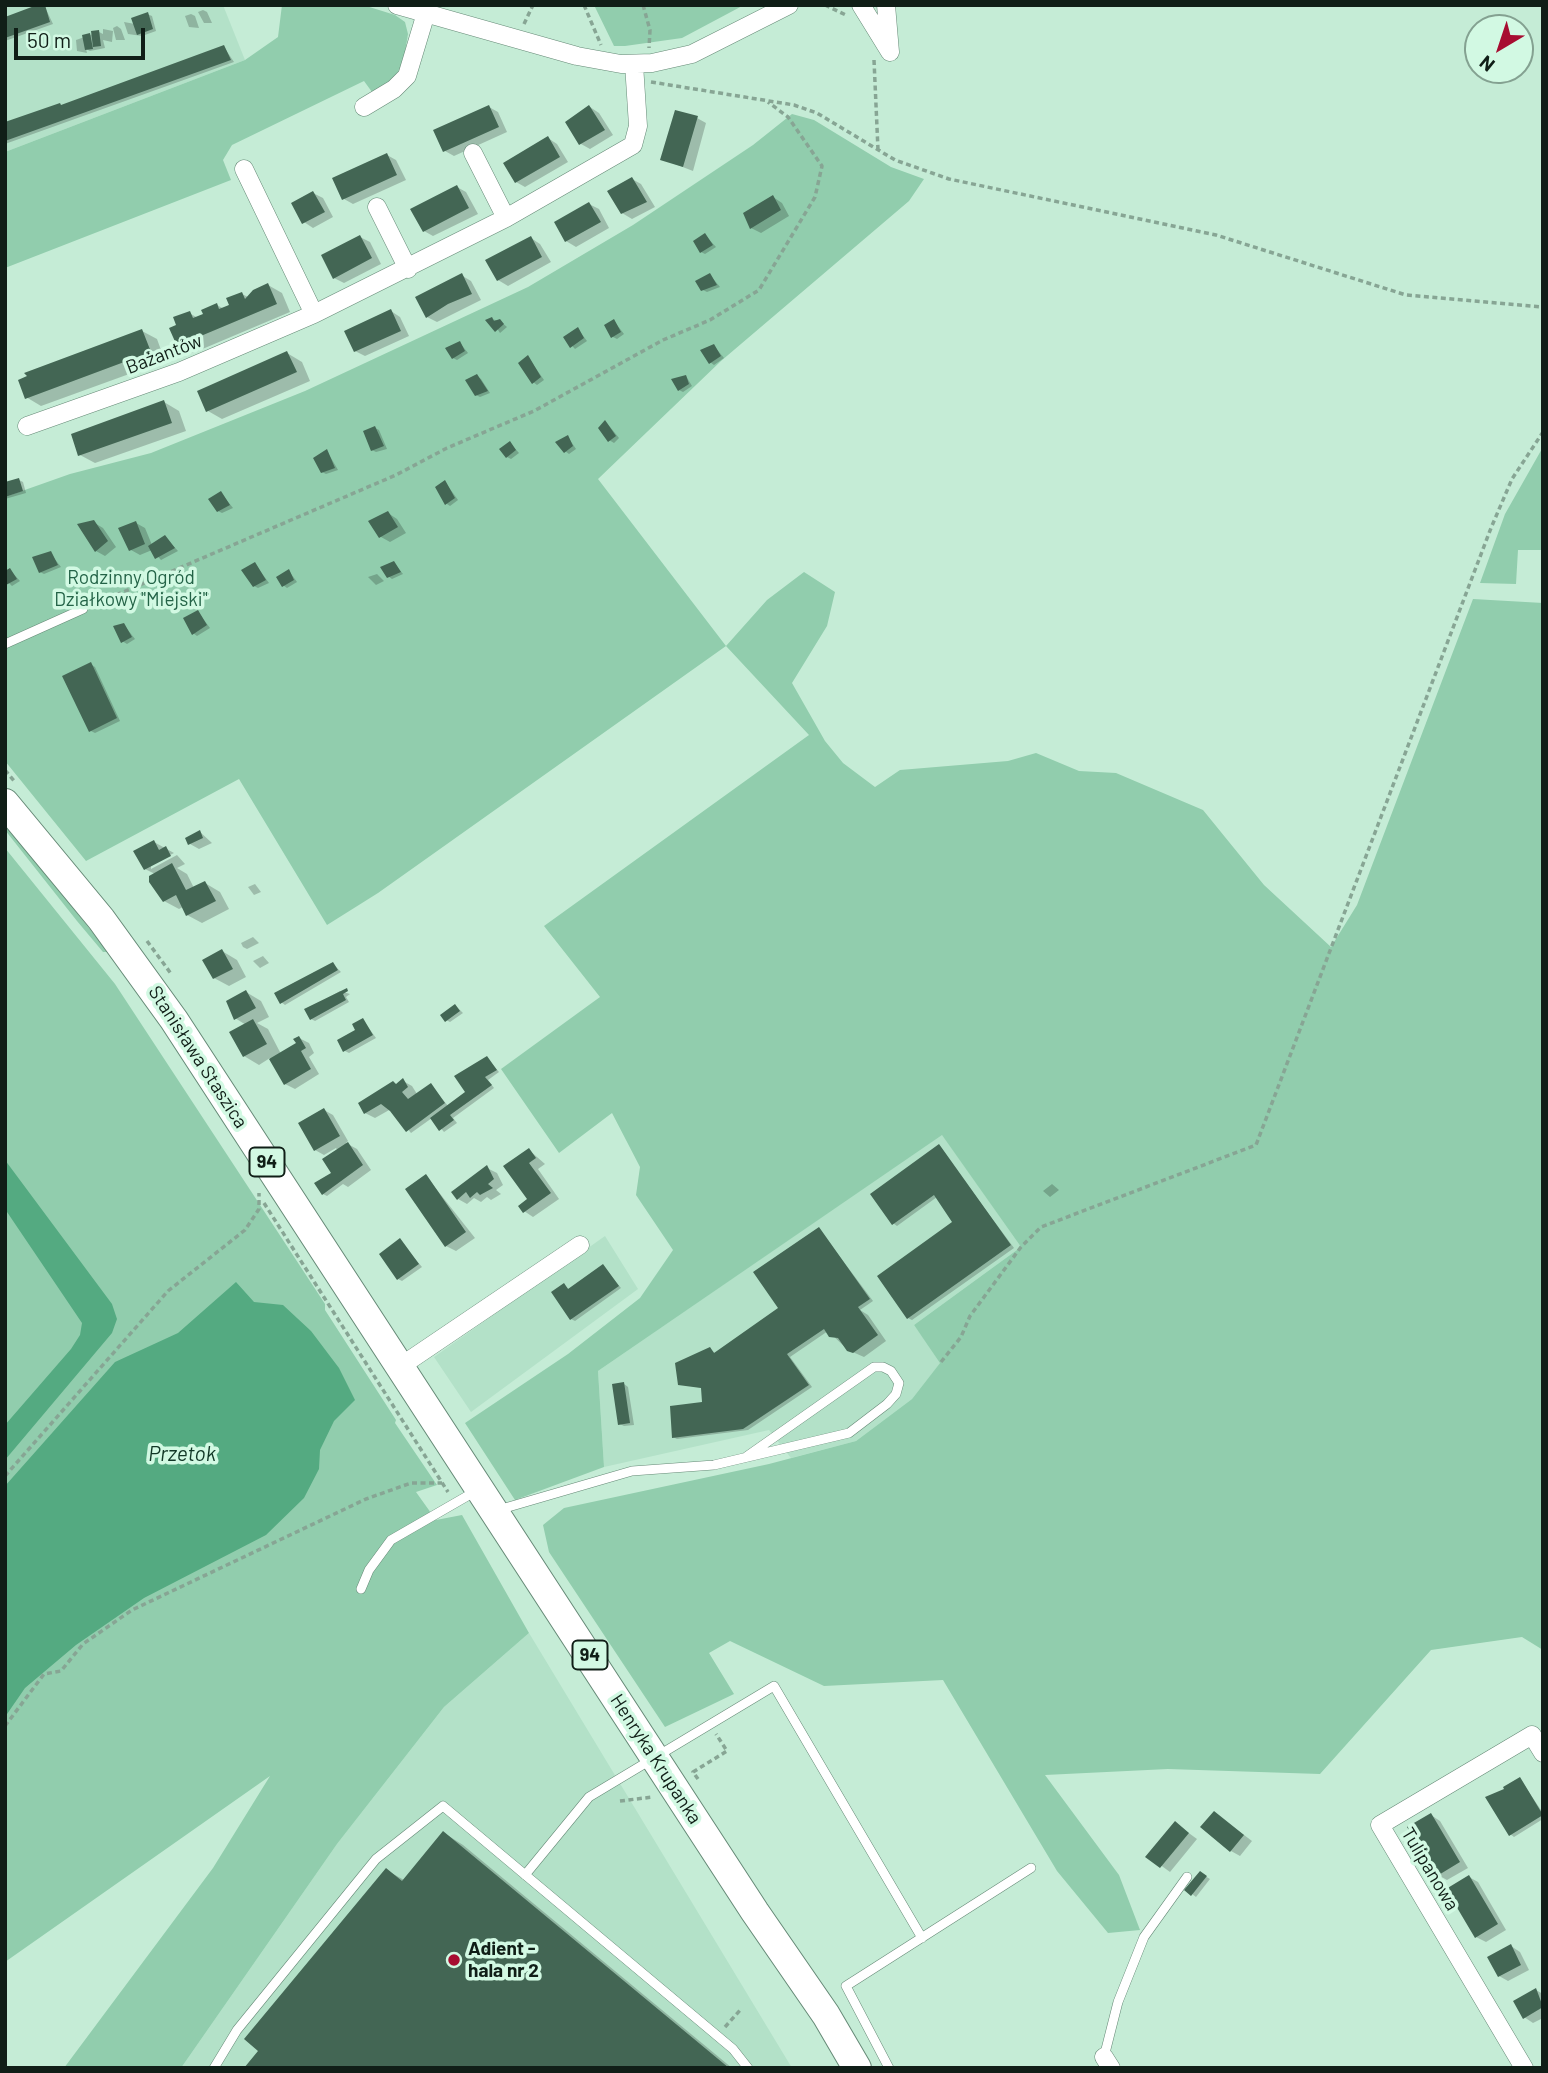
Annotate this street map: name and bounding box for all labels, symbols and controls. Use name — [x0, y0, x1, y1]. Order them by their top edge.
scale bar — [18, 14, 149, 58]
north arrow — [1464, 14, 1534, 84]
text: 50 m — [27, 27, 71, 52]
text: N — [1475, 51, 1499, 77]
street label: Bażantów — [123, 329, 205, 379]
park label: Rodzinny Ogród Działkowy "Miejski" — [54, 567, 208, 611]
street label: Stanisława Staszica — [144, 982, 252, 1132]
road number: 94 — [250, 1148, 284, 1176]
water label: Przetok — [148, 1441, 216, 1467]
road number: 94 — [572, 1640, 608, 1670]
street label: Henryka Krupanka — [606, 1690, 706, 1828]
street label: Tulipanowa — [1396, 1823, 1464, 1915]
place label: Adient - hala nr 2 — [468, 1938, 539, 1982]
marker: Adient - hala nr 2 — [446, 1952, 462, 1968]

